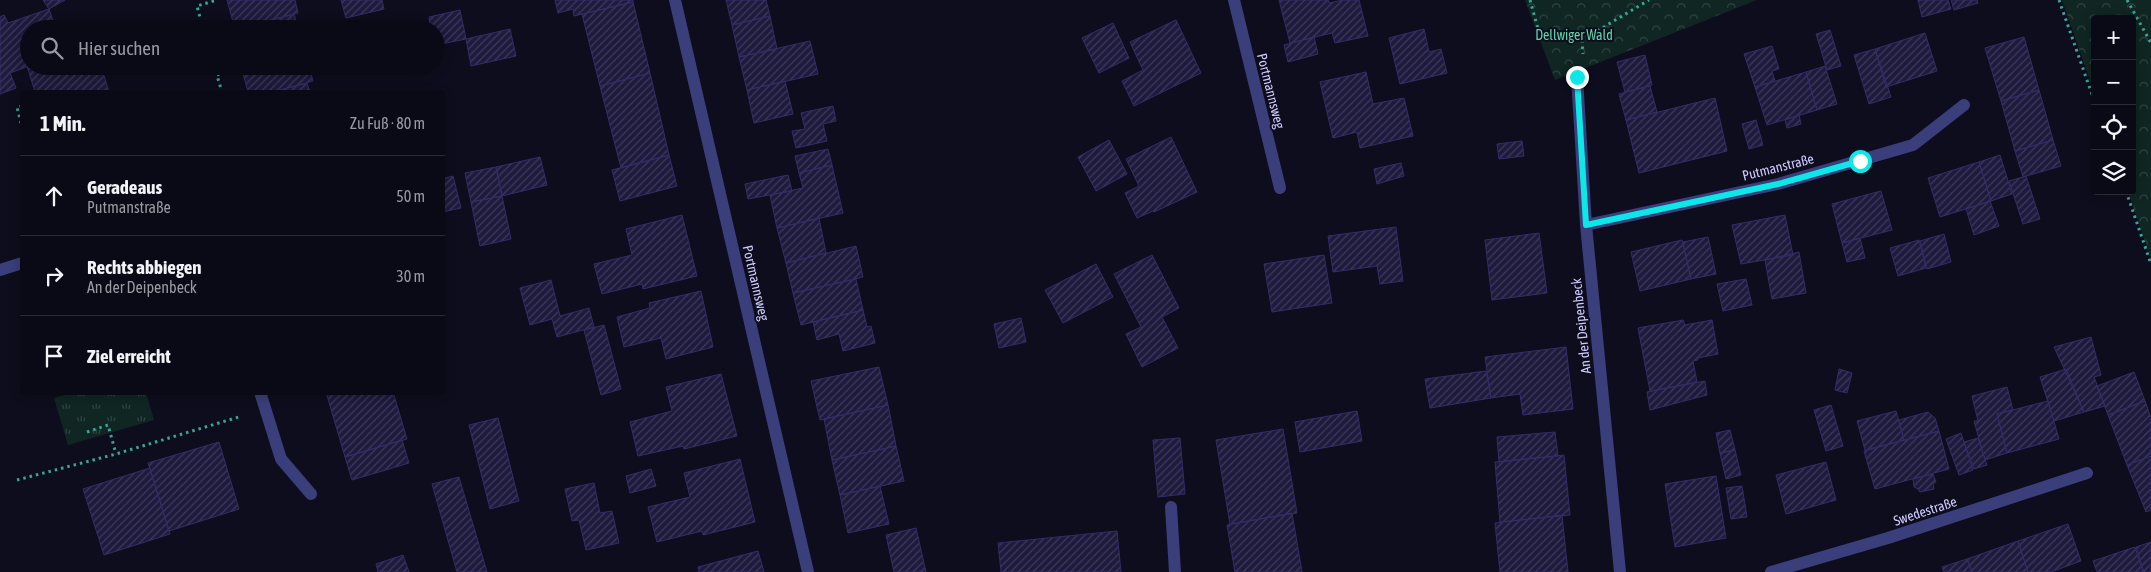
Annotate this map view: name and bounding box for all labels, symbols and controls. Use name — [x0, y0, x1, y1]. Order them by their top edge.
map controls — [2091, 15, 2136, 195]
button: + — [2091, 15, 2136, 60]
search box — [20, 20, 445, 75]
park label: Dellwiger Wald — [1535, 27, 1613, 43]
icon: search — [38, 34, 66, 62]
text: Hier suchen — [78, 37, 160, 59]
street label: Portmannsweg — [1254, 52, 1288, 130]
button: − — [2091, 60, 2136, 105]
route end — [1566, 66, 1589, 89]
button: locate — [2091, 105, 2136, 150]
text: 1 Min. — [40, 111, 86, 135]
text: Zu Fuß · 80 m — [350, 114, 425, 132]
street label: Putmanstraße — [1740, 150, 1816, 184]
route start — [1849, 150, 1872, 173]
button: layers — [2091, 150, 2136, 195]
text: Geradeaus — [87, 176, 162, 198]
icon: ahead — [40, 182, 68, 210]
text: 50 m — [396, 187, 425, 205]
text: Putmanstraße — [87, 198, 171, 216]
street label: Portmannsweg — [740, 244, 772, 322]
text: Rechts abbiegen — [87, 256, 202, 278]
icon: right — [40, 262, 68, 290]
text: 30 m — [396, 267, 425, 285]
street label: An der Deipenbeck — [1568, 277, 1594, 375]
text: An der Deipenbeck — [87, 278, 197, 296]
icon: arrive — [40, 342, 68, 370]
text: Ziel erreicht — [87, 345, 171, 367]
street label: Swedestraße — [1891, 493, 1959, 529]

